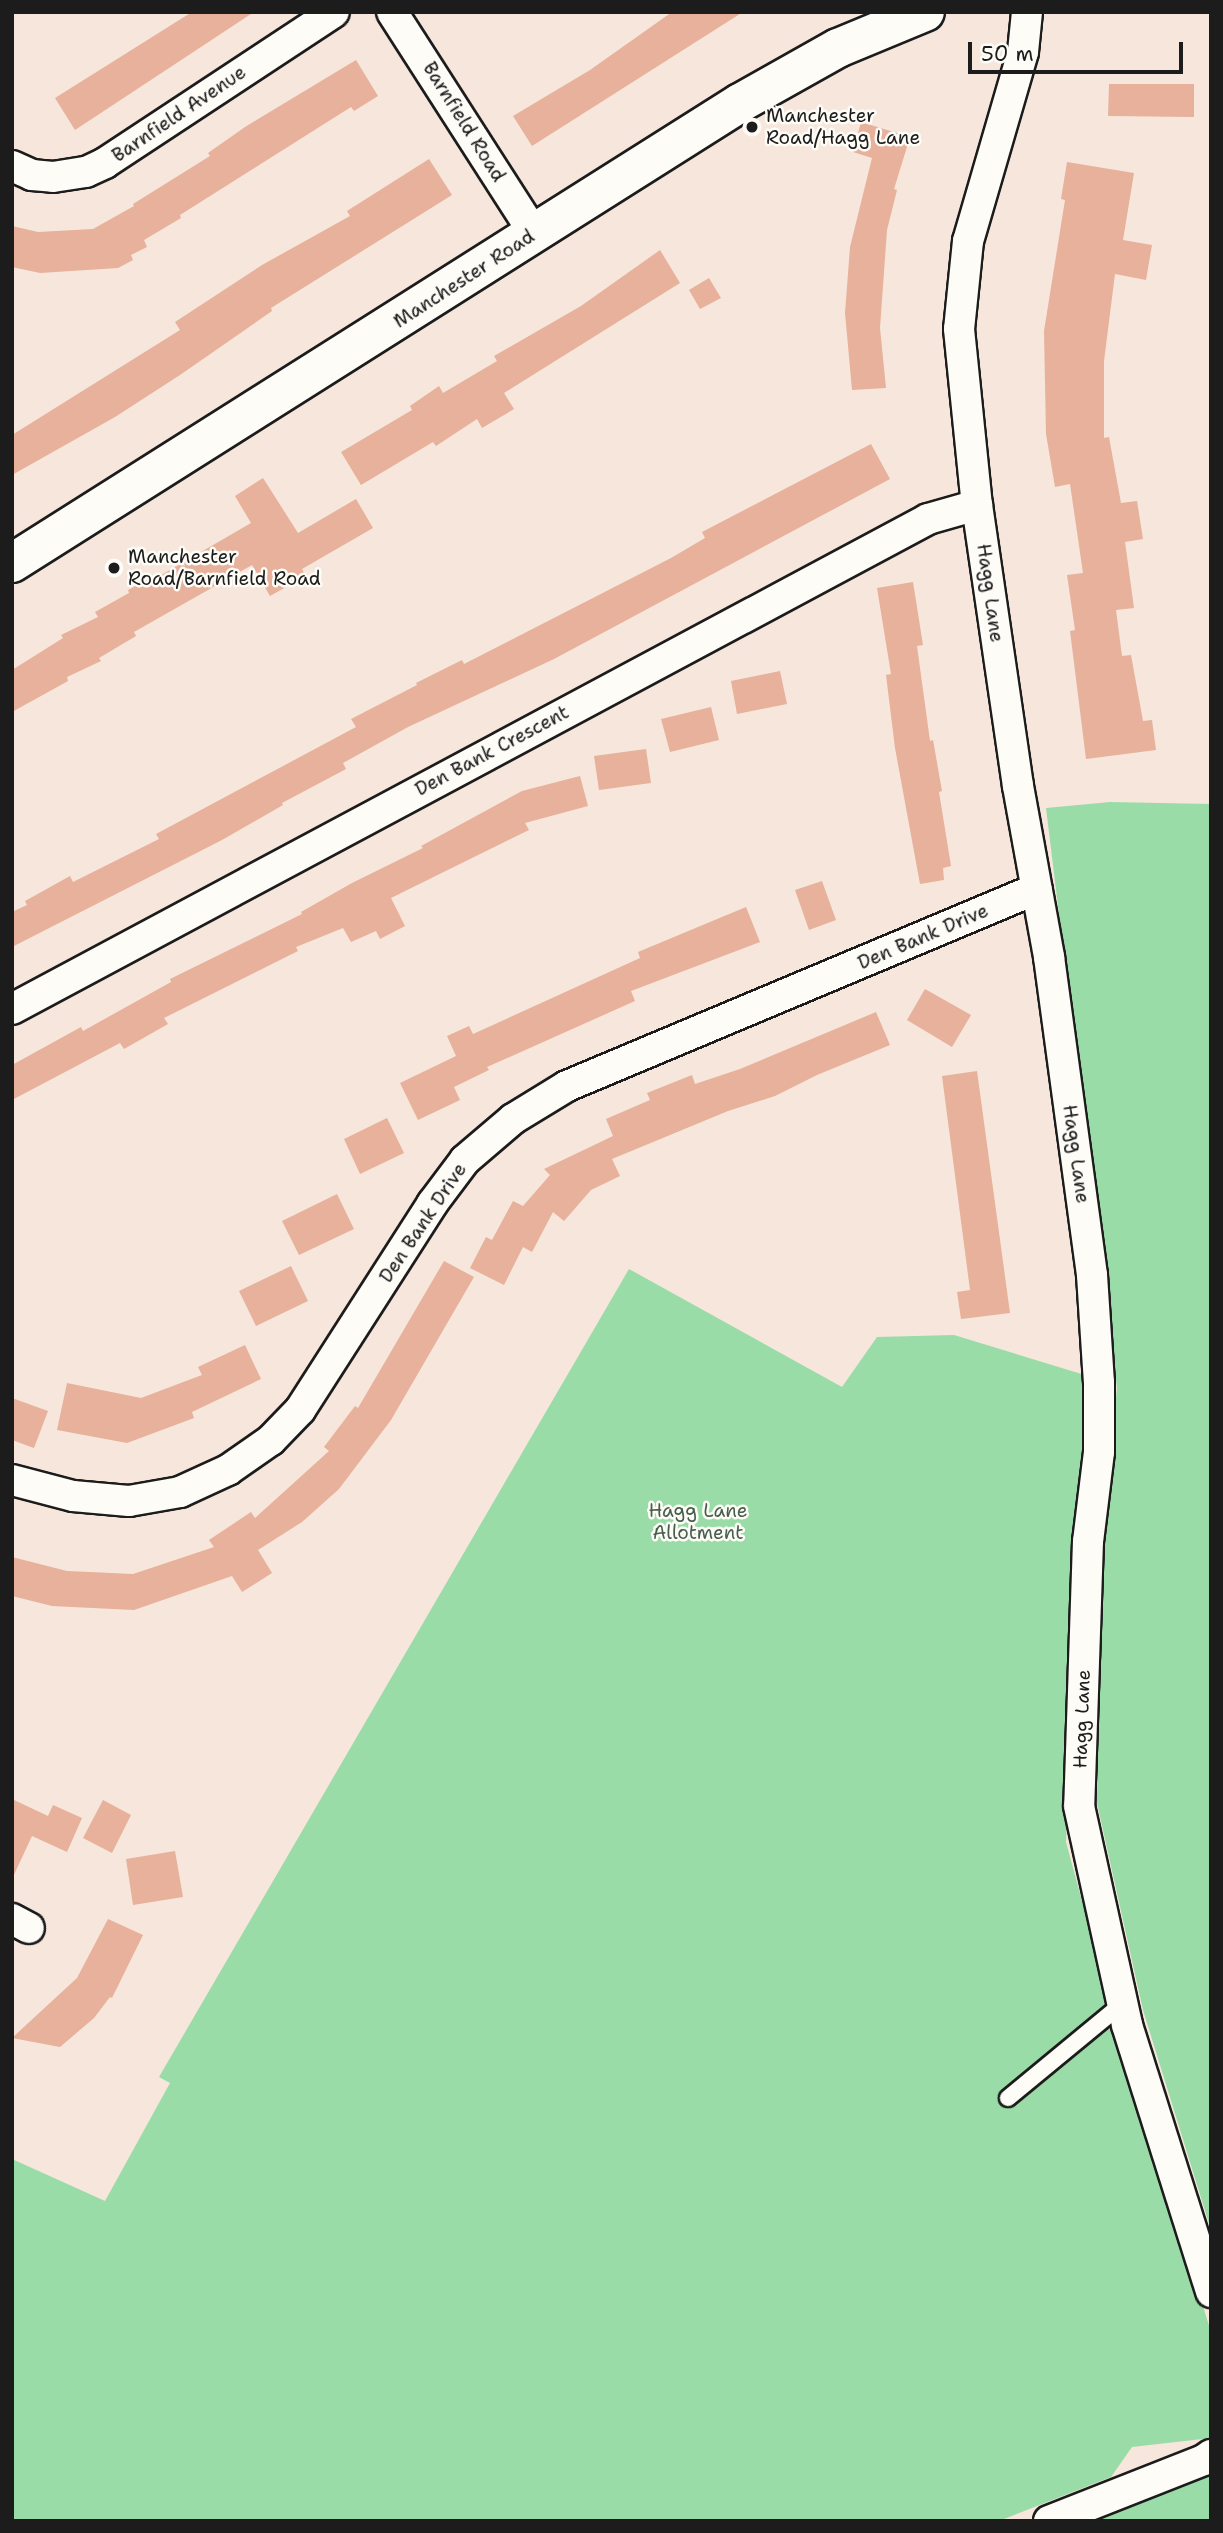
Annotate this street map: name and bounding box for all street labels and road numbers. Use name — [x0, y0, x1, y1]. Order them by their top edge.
street label: Barnfield Road — [418, 58, 510, 186]
street label: Barnfield Avenue — [108, 61, 250, 167]
street label: Manchester Road — [389, 225, 539, 333]
street label: Hagg Lane — [972, 542, 1008, 644]
street label: Den Bank Crescent — [411, 701, 573, 801]
street label: Den Bank Drive — [854, 899, 992, 975]
street label: Hagg Lane — [1058, 1103, 1094, 1205]
street label: Den Bank Drive — [375, 1159, 471, 1287]
street label: Hagg Lane — [1069, 1669, 1095, 1769]

